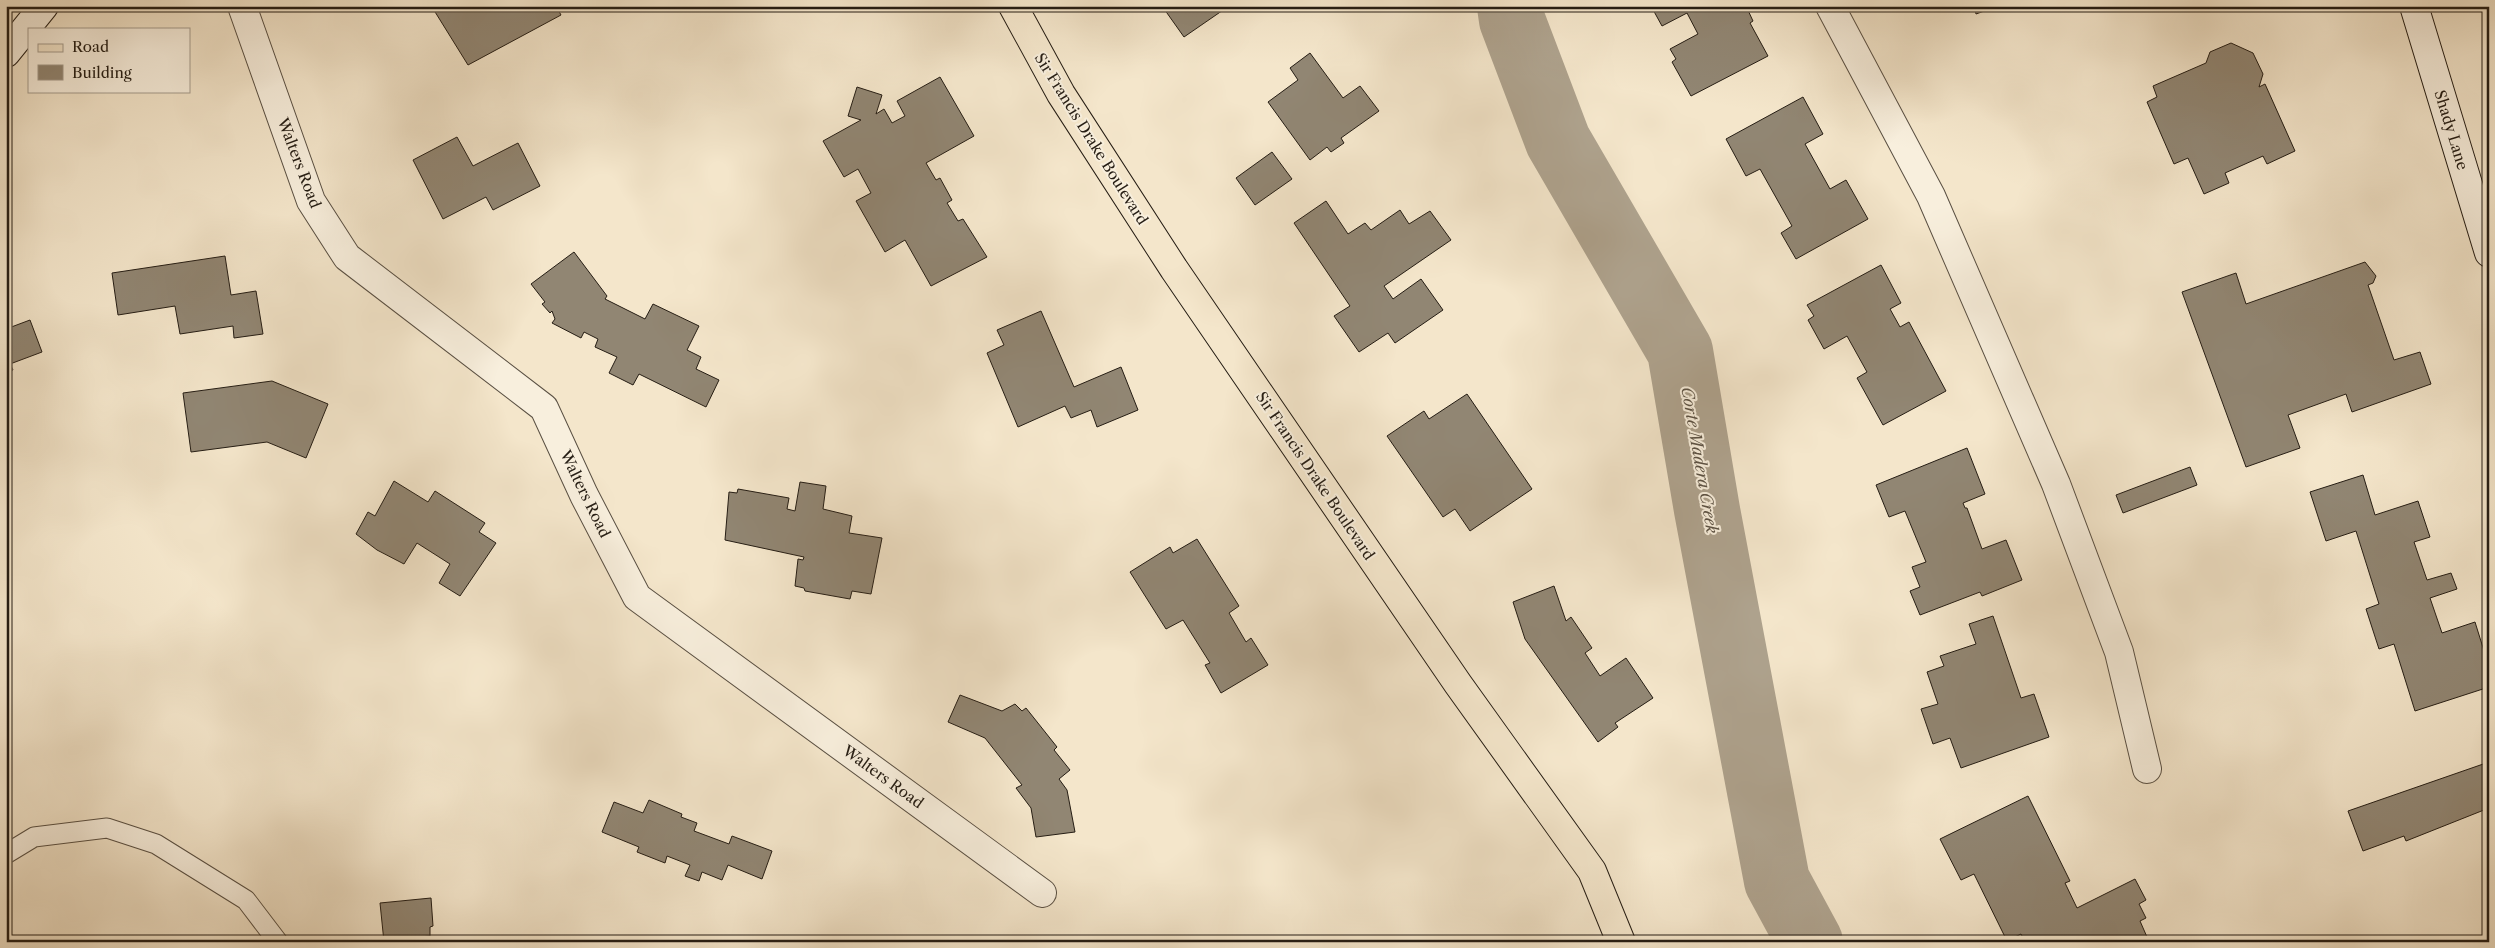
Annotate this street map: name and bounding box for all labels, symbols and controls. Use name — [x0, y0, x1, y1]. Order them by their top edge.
legend — [28, 28, 190, 92]
text: Road — [72, 37, 109, 56]
street label: Sir Francis Drake Boulevard — [1031, 49, 1152, 228]
text: Building — [72, 63, 132, 82]
street label: Shady Lane — [2430, 88, 2473, 172]
street label: Walters Road — [273, 114, 325, 211]
water label: Corte Madera Creek — [1677, 385, 1723, 536]
street label: Sir Francis Drake Boulevard — [1252, 388, 1379, 564]
street label: Walters Road — [556, 446, 615, 541]
street label: Walters Road — [838, 740, 927, 812]

